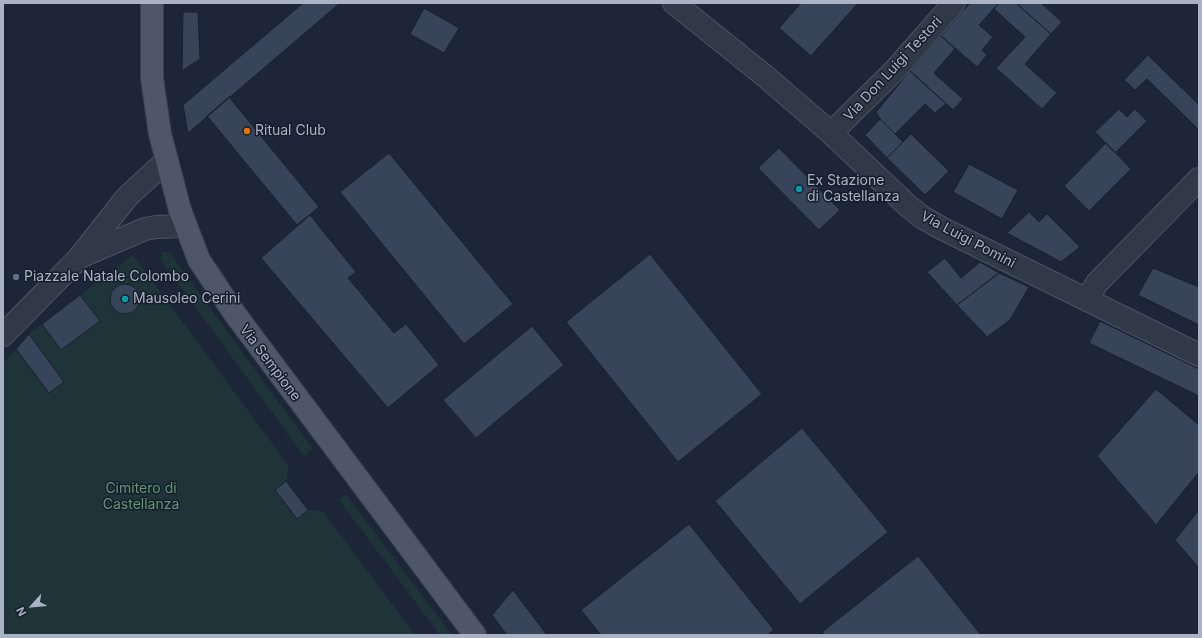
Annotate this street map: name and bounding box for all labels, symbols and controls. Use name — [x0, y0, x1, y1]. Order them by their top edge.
street label: Via Don Luigi Testori — [840, 13, 946, 125]
place label: Ritual Club — [255, 123, 326, 139]
marker: Ritual Club — [242, 126, 252, 136]
place label: Ex Stazione di Castellanza — [807, 173, 899, 206]
marker: Ex Stazione di Castellanza — [794, 184, 804, 194]
street label: Via Luigi Pomini — [918, 208, 1018, 272]
place label: Piazzale Natale Colombo — [24, 269, 189, 285]
marker: Piazzale Natale Colombo — [11, 272, 21, 282]
place label: Mausoleo Cerini — [133, 291, 240, 307]
marker: Mausoleo Cerini — [120, 294, 130, 304]
street label: Via Sempione — [236, 322, 304, 404]
park label: Cimitero di Castellanza — [103, 481, 179, 514]
north arrow — [12, 586, 52, 626]
text: N — [13, 605, 29, 618]

